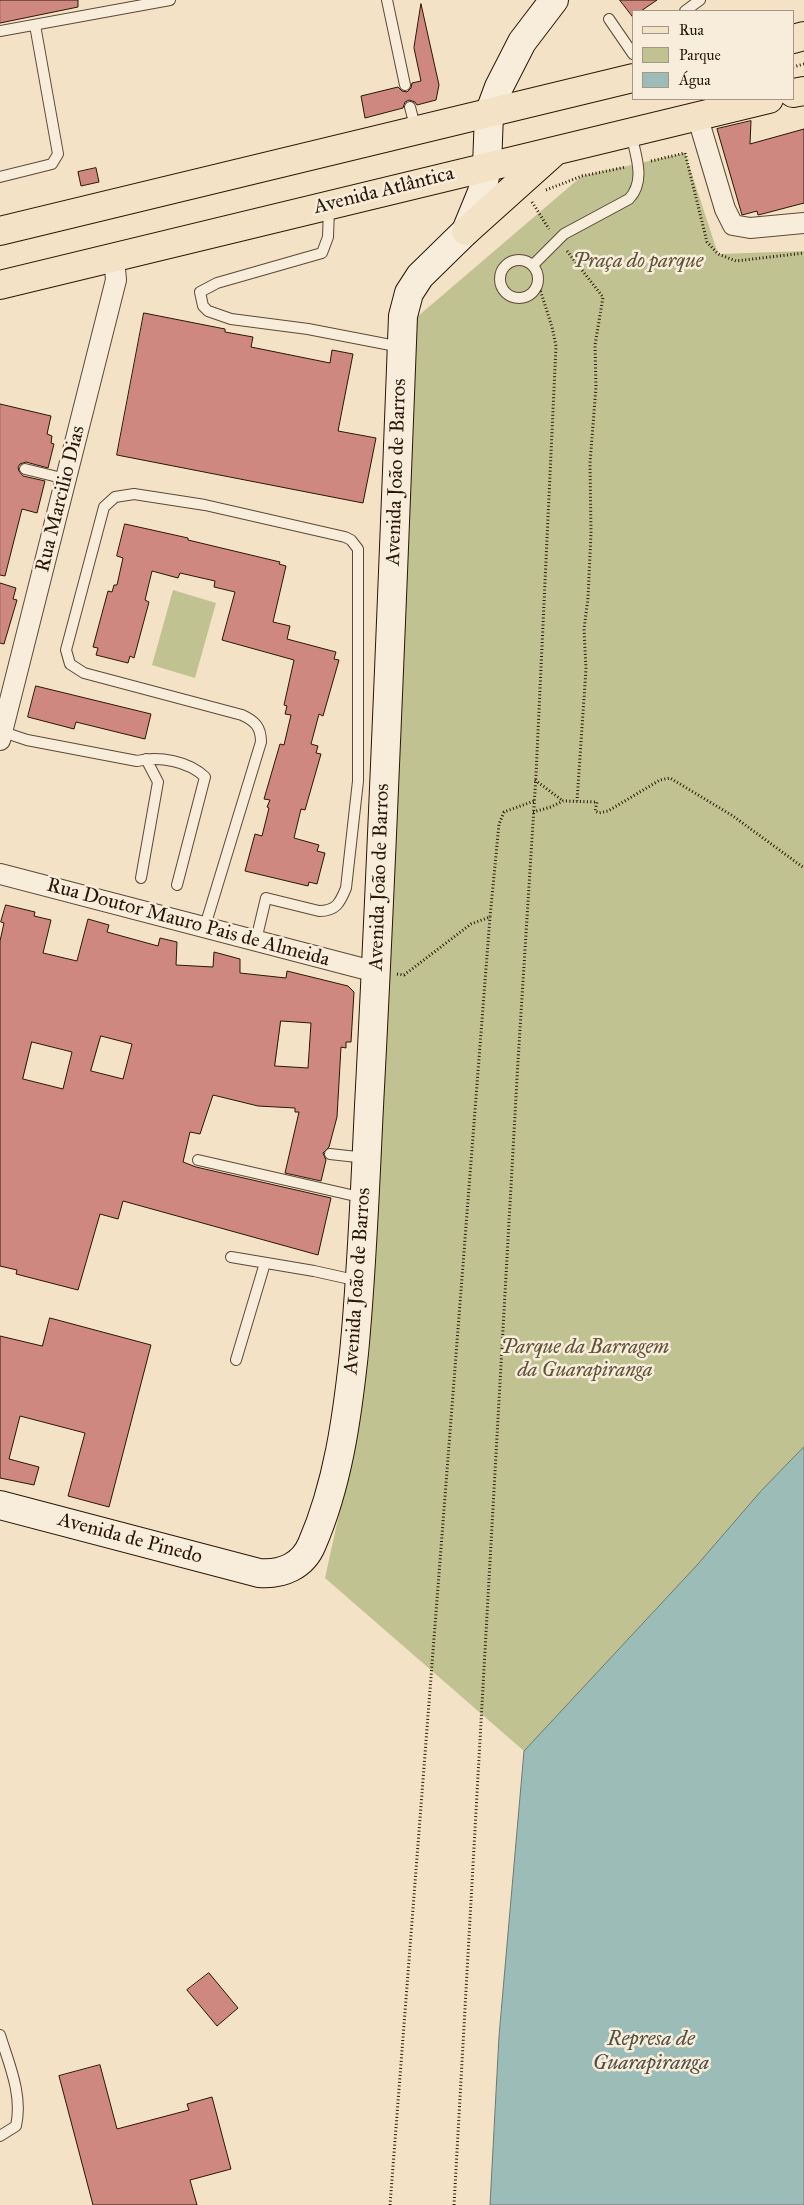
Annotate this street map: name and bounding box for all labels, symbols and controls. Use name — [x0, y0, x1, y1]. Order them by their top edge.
legend — [632, 10, 794, 100]
text: Rua — [679, 21, 704, 39]
text: Parque — [679, 46, 721, 64]
text: Água — [679, 71, 711, 89]
street label: Avenida Atlântica — [311, 162, 457, 220]
park label: Praça do parque — [573, 250, 703, 274]
street label: Avenida João de Barros — [382, 378, 412, 566]
street label: Rua Marcilio Dias — [31, 423, 91, 575]
street label: Avenida João de Barros — [365, 783, 395, 971]
street label: Rua Doutor Mauro Pais de Almeida — [44, 874, 332, 972]
street label: Avenida João de Barros — [340, 1187, 376, 1375]
park label: Parque da Barragem da Guarapiranga — [501, 1336, 669, 1383]
street label: Avenida de Pinedo — [55, 1508, 205, 1570]
water label: Represa de Guarapiranga — [593, 2027, 709, 2077]

